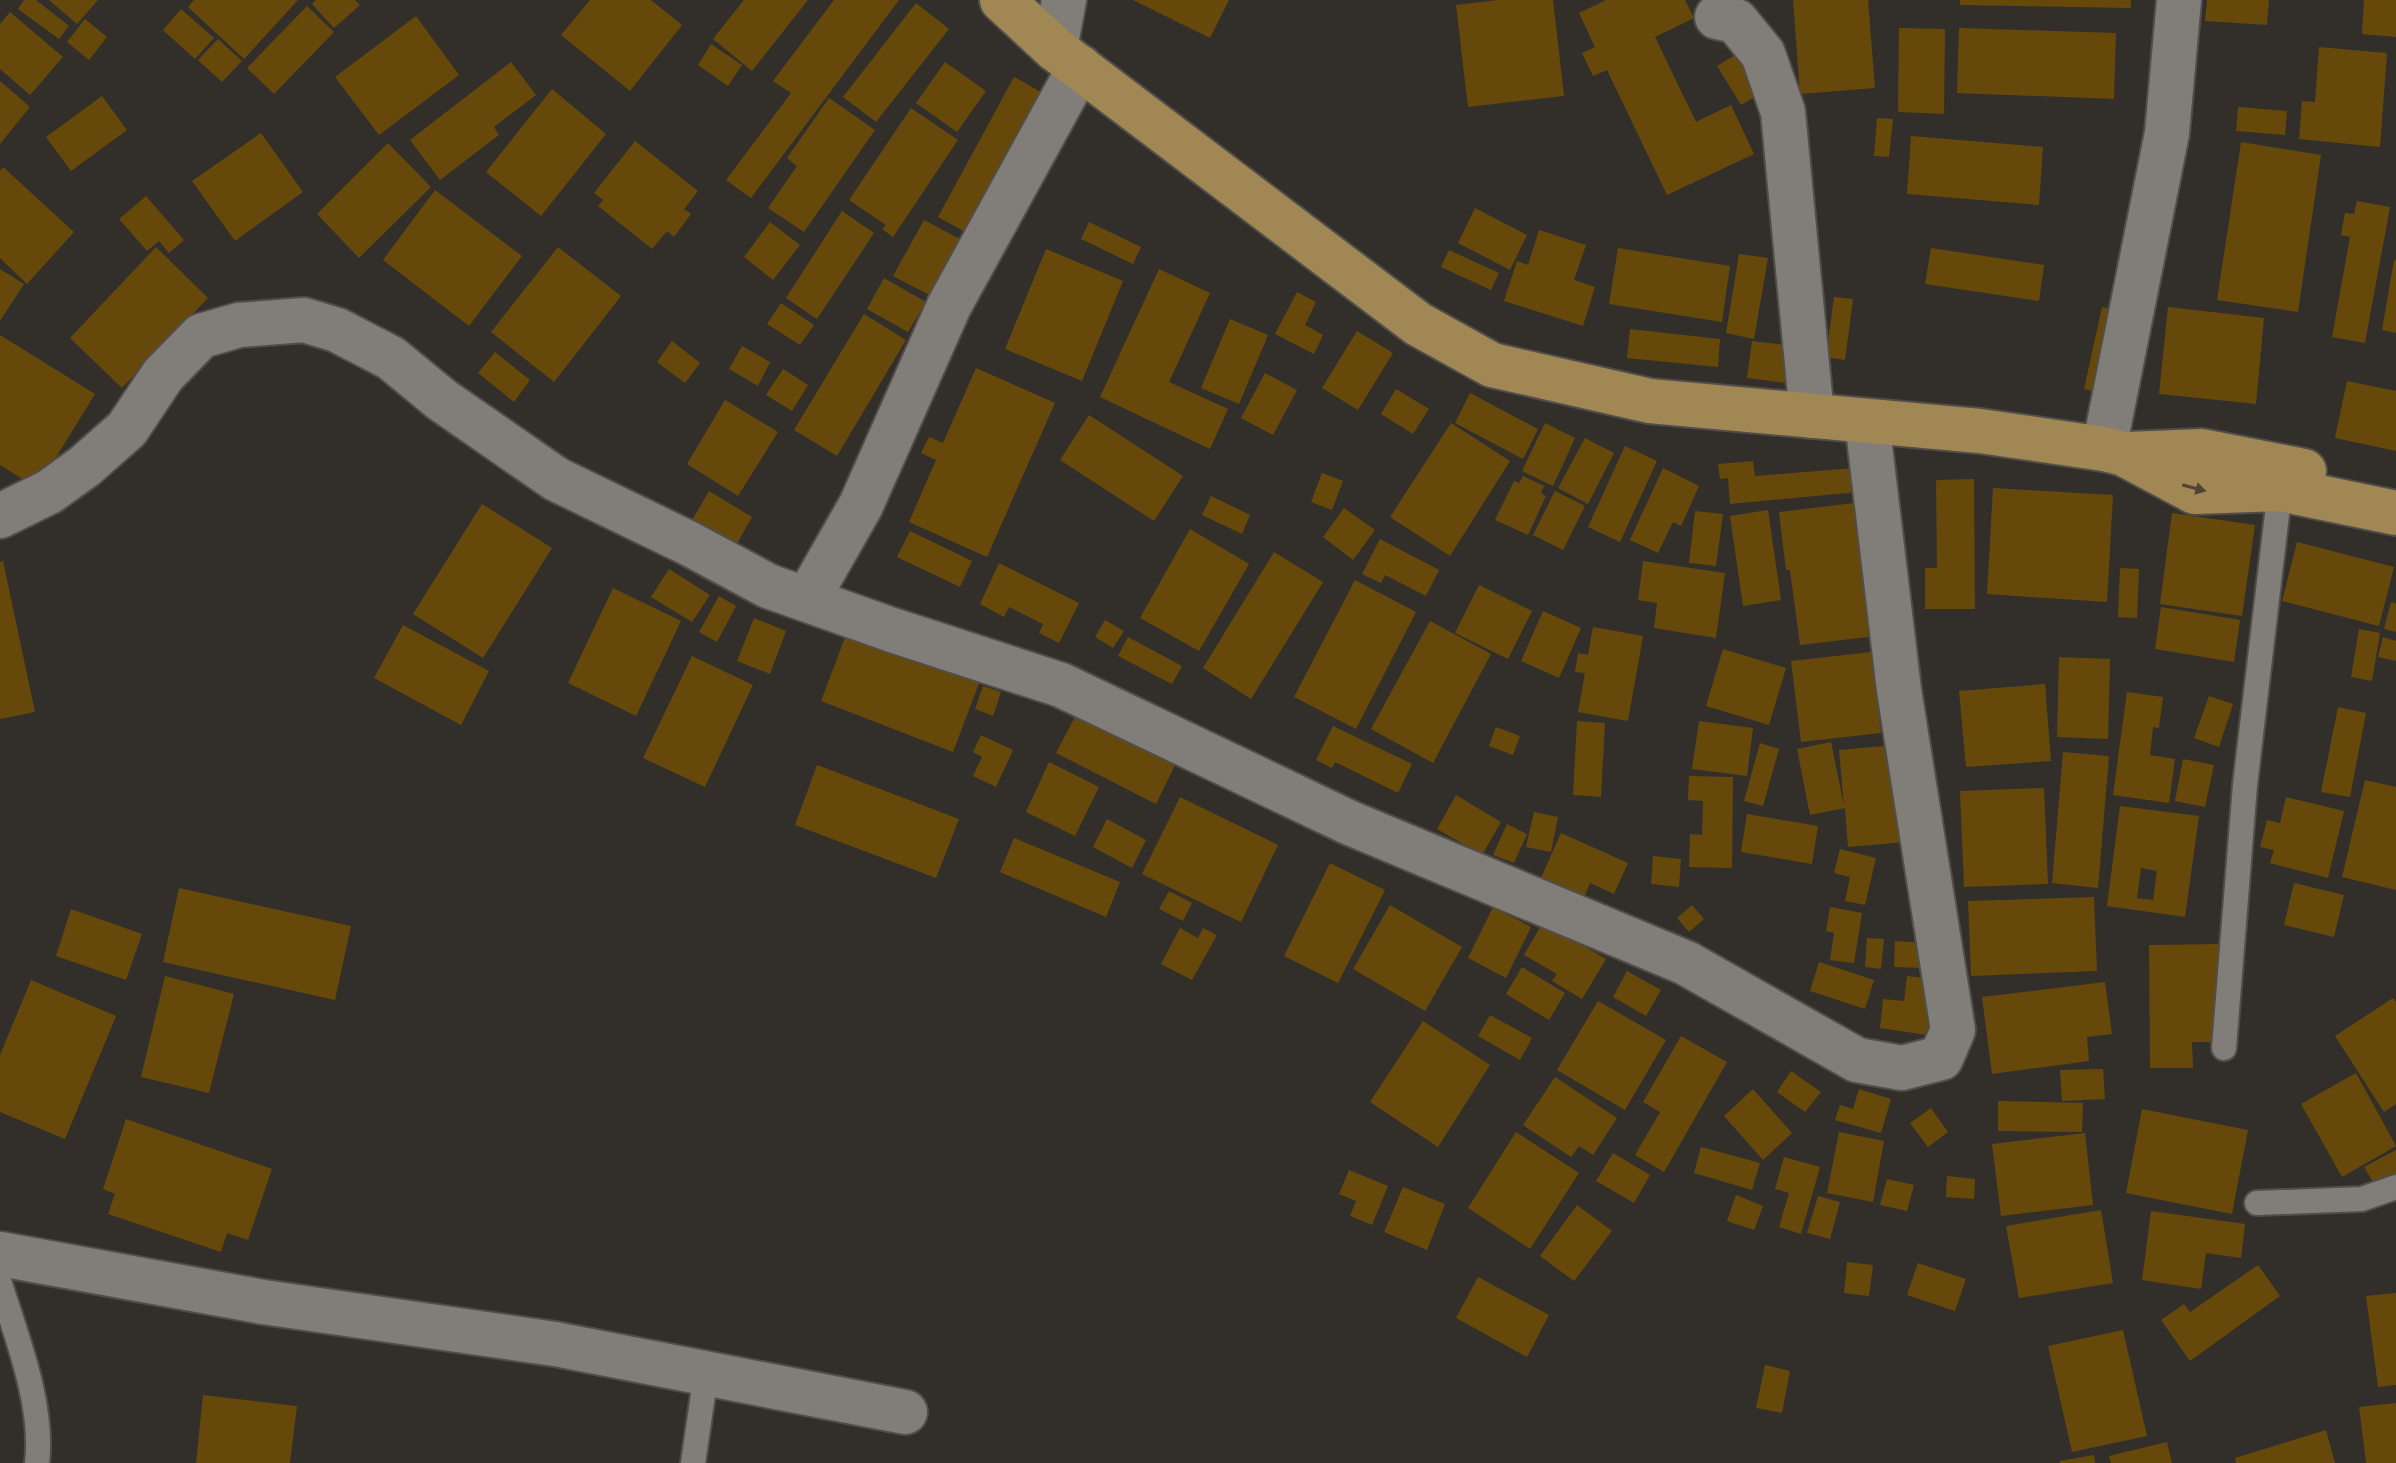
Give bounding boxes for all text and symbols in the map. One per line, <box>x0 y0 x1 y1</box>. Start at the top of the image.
one-way arrow <box>2182 482 2206 495</box>

